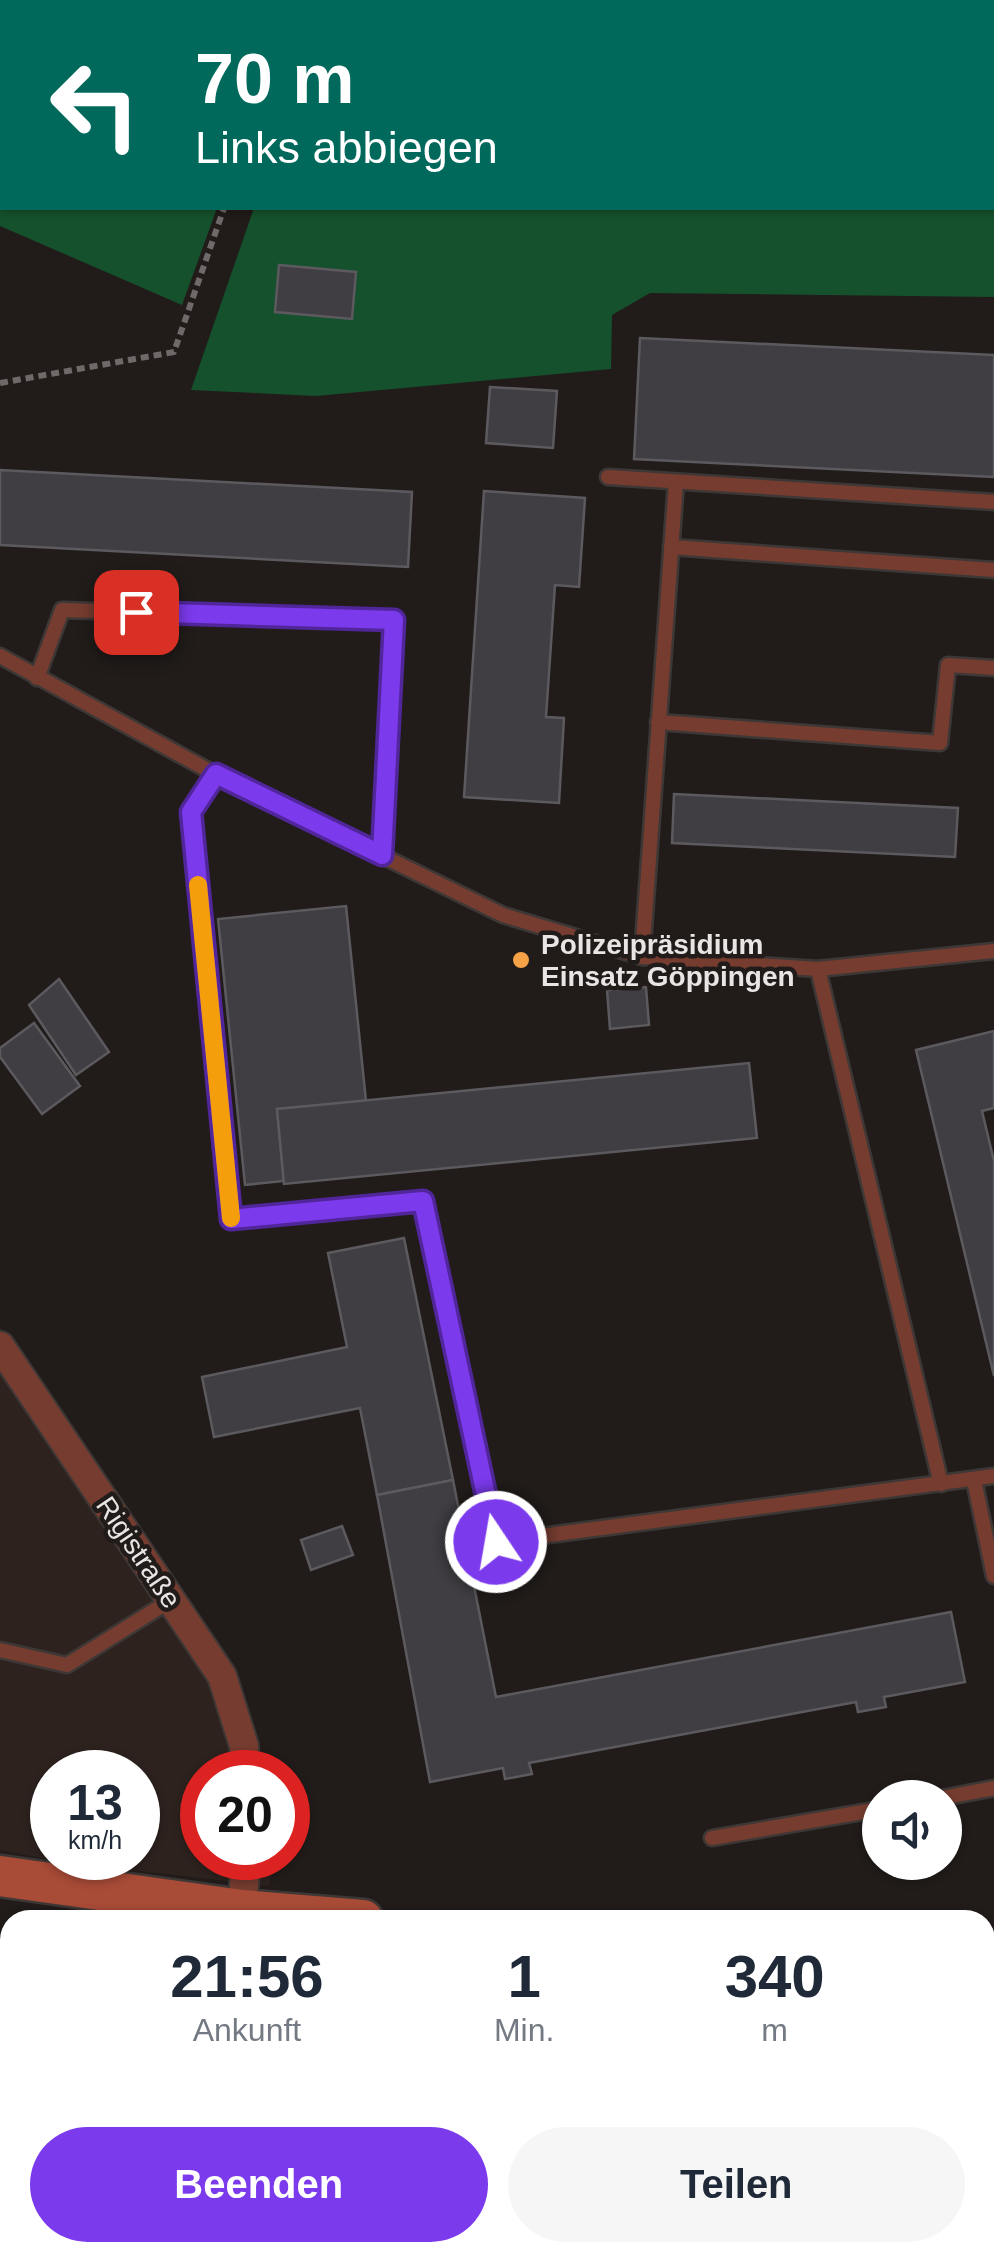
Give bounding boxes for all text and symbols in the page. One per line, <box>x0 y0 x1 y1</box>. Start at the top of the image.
icon: left <box>30 40 160 170</box>
text: 70 m <box>195 40 355 118</box>
text: Links abbiegen <box>195 122 498 173</box>
pin <box>94 570 179 655</box>
icon: arrive <box>109 585 164 640</box>
place label: Polizeipräsidium Einsatz Göppingen <box>541 929 795 992</box>
marker: Polizeipräsidium Einsatz Göppingen <box>510 949 532 971</box>
position arrow <box>444 1490 548 1594</box>
street label: Rigistraße <box>90 1491 187 1614</box>
speed limit sign: 20 <box>180 1750 310 1880</box>
text: 13 <box>67 1775 123 1831</box>
map controls <box>862 1780 962 1880</box>
button: sound <box>862 1780 962 1880</box>
text: km/h <box>68 1826 122 1854</box>
text: 21:56 <box>170 1943 324 2010</box>
text: 1 <box>507 1943 541 2010</box>
text: 340 <box>725 1943 825 2010</box>
text: Ankunft <box>193 2012 301 2048</box>
text: Min. <box>494 2012 554 2048</box>
text: m <box>761 2012 788 2048</box>
button: Beenden <box>30 2127 488 2242</box>
button: Teilen <box>508 2127 965 2242</box>

